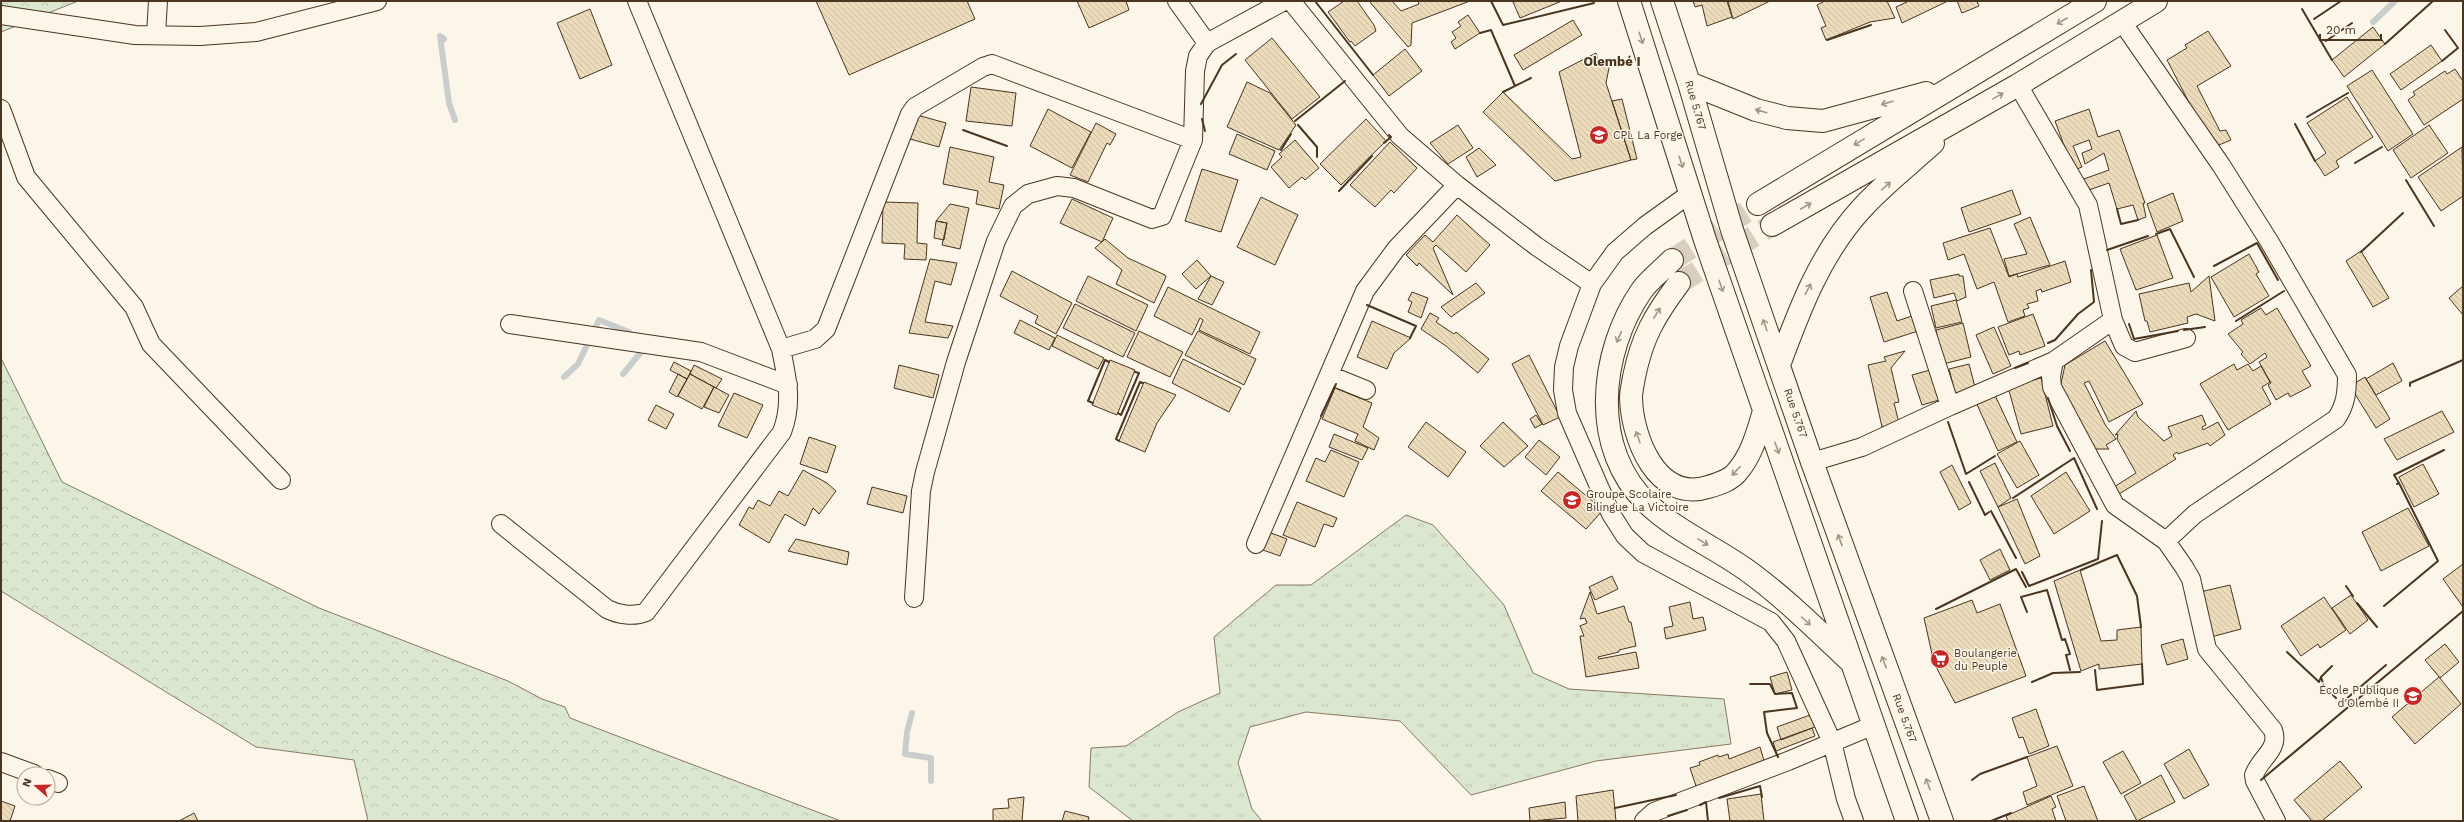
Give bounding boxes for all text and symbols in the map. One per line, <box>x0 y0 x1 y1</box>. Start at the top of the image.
scale bar <box>2320 16 2381 42</box>
one-way arrow <box>2056 17 2068 25</box>
text: 20 m <box>2326 23 2356 37</box>
one-way arrow <box>1638 32 1646 44</box>
district label: Olembé I <box>1583 54 1641 69</box>
street label: Rue 5.767 <box>1682 79 1709 132</box>
one-way arrow <box>1992 92 2004 99</box>
one-way arrow <box>1881 100 1894 107</box>
one-way arrow <box>1755 107 1768 114</box>
school or university icon: CPL La Forge <box>1588 124 1610 146</box>
place label: CPL La Forge <box>1613 129 1683 142</box>
one-way arrow <box>1854 138 1865 146</box>
one-way arrow <box>1678 155 1686 167</box>
one-way arrow <box>1880 182 1890 191</box>
one-way arrow <box>1800 201 1812 209</box>
one-way arrow <box>1718 279 1725 292</box>
one-way arrow <box>1805 283 1813 295</box>
one-way arrow <box>1654 307 1662 319</box>
one-way arrow <box>1761 318 1768 331</box>
one-way arrow <box>1614 331 1622 343</box>
street label: Rue 5.767 <box>1781 387 1810 439</box>
one-way arrow <box>1633 431 1641 443</box>
one-way arrow <box>1774 442 1782 454</box>
one-way arrow <box>1732 466 1741 476</box>
place label: Groupe Scolaire Bilingue La Victoire <box>1586 488 1689 514</box>
school or university icon: Groupe Scolaire Bilingue La Victoire <box>1561 489 1583 511</box>
one-way arrow <box>1836 534 1844 546</box>
one-way arrow <box>1697 538 1708 546</box>
one-way arrow <box>1801 616 1811 625</box>
place label: Boulangerie du Peuple <box>1954 647 2017 673</box>
supermarket icon: Boulangerie du Peuple <box>1929 648 1951 670</box>
one-way arrow <box>1880 656 1888 668</box>
place label: École Publique d'Olembé II <box>2319 683 2399 710</box>
school or university icon: École Publique d'Olembé II <box>2402 685 2424 707</box>
street label: Rue 5.767 <box>1890 692 1919 744</box>
north arrow <box>16 766 56 806</box>
text: N <box>20 777 35 789</box>
one-way arrow <box>1924 779 1932 791</box>

